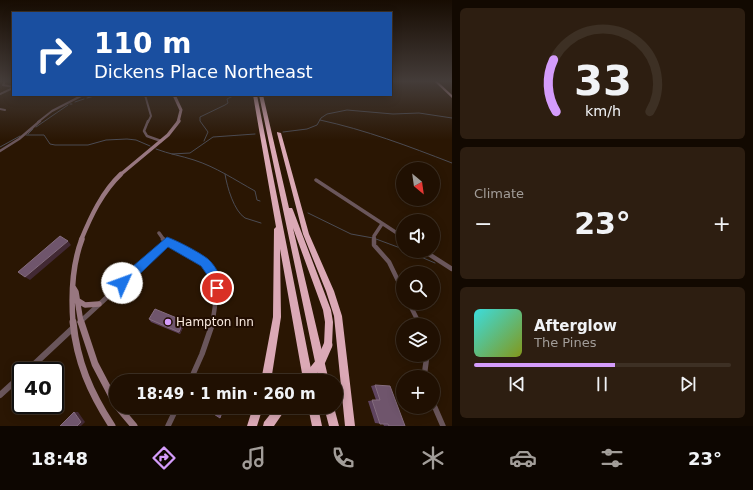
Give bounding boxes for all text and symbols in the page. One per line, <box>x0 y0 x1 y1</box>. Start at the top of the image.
text: 110 m <box>94 27 191 60</box>
icon: right <box>28 28 80 80</box>
text: 33 <box>574 55 631 104</box>
text: Dickens Place Northeast <box>94 61 313 82</box>
text: km/h <box>584 102 621 118</box>
north arrow <box>396 162 440 206</box>
map controls <box>396 162 440 414</box>
text: Climate <box>474 186 524 201</box>
text: 23° <box>574 206 631 241</box>
text: − <box>474 211 492 236</box>
text: + <box>713 211 731 236</box>
button: sound <box>396 214 440 258</box>
position arrow <box>101 262 143 304</box>
button: search <box>396 266 440 310</box>
pin <box>200 271 234 305</box>
icon: arrive <box>206 277 228 299</box>
place label: Hampton Inn <box>176 315 254 329</box>
marker: Hampton Inn <box>163 317 173 327</box>
text: Afterglow <box>534 317 617 335</box>
button: layers <box>396 318 440 362</box>
text: The Pines <box>534 335 597 350</box>
speed limit sign: 40 <box>12 362 64 414</box>
button: + <box>396 370 440 414</box>
icon: previous <box>506 373 528 395</box>
icon: pause <box>591 373 613 395</box>
icon: next <box>677 373 699 395</box>
text: 18:49 · 1 min · 260 m <box>136 385 316 403</box>
icon: directions <box>150 444 178 472</box>
icon: music <box>240 444 268 472</box>
icon: phone <box>329 444 357 472</box>
icon: climate <box>419 444 447 472</box>
icon: car <box>509 444 537 472</box>
icon: filters <box>598 444 626 472</box>
text: 18:48 <box>31 448 88 469</box>
text: 23° <box>688 448 722 469</box>

